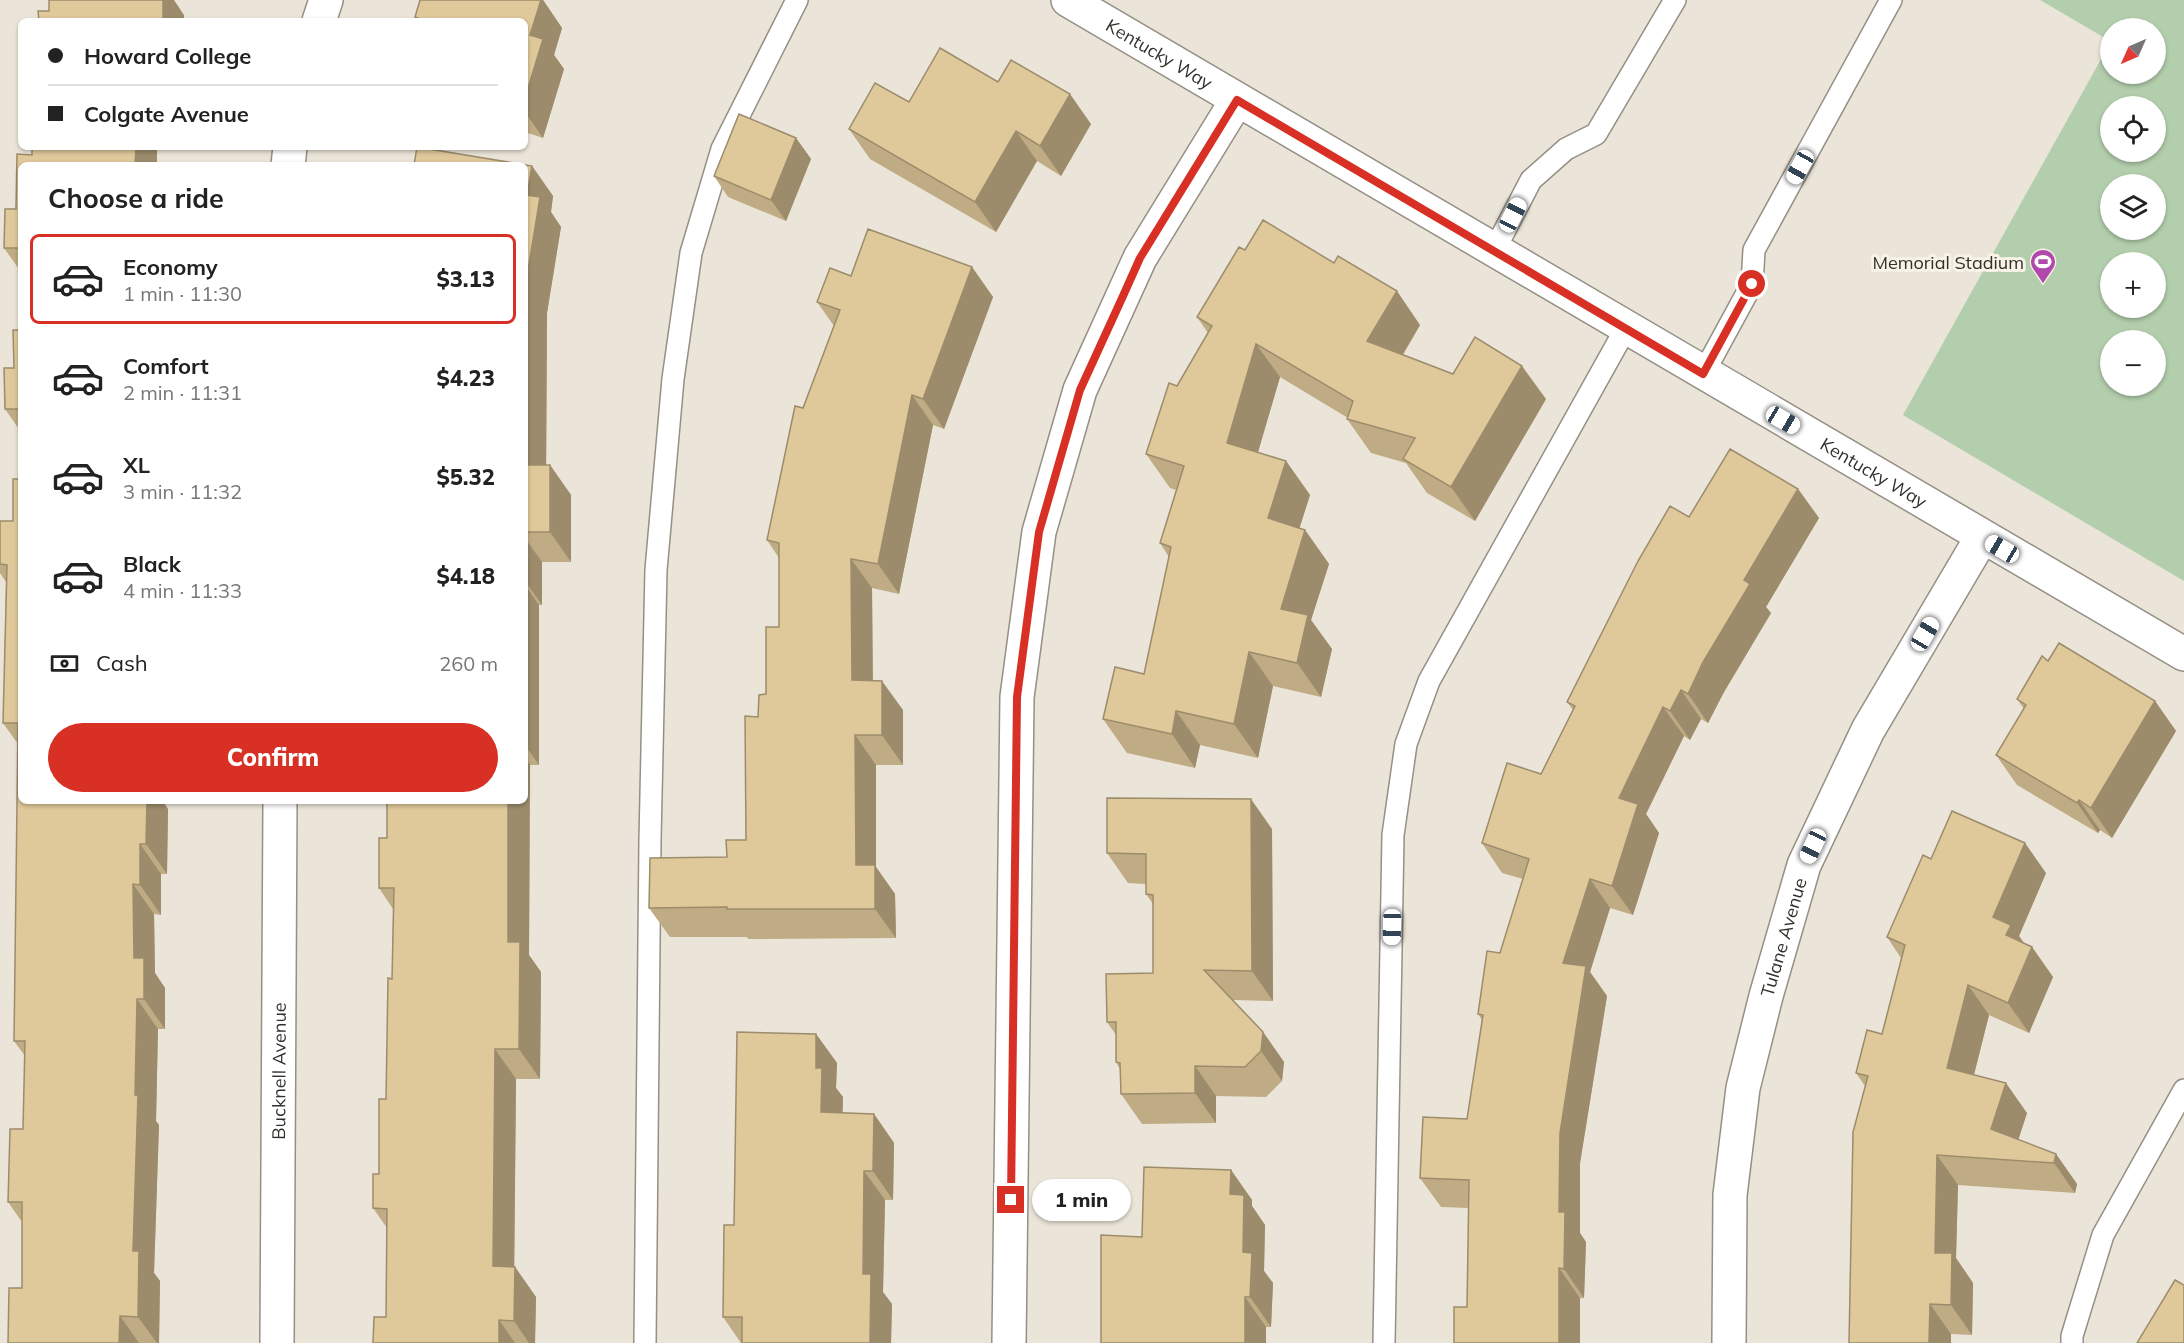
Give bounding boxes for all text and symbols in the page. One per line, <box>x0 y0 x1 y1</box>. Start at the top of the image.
street label: Kentucky Way <box>1102 13 1217 94</box>
north arrow <box>2100 18 2166 84</box>
map controls <box>2100 18 2166 396</box>
text: Howard College <box>84 42 251 70</box>
button: locate <box>2100 96 2166 162</box>
text: Colgate Avenue <box>84 100 249 128</box>
car <box>1783 147 1817 187</box>
button: layers <box>2100 174 2166 240</box>
text: Choose a ride <box>48 181 224 215</box>
car <box>1497 195 1529 235</box>
sports icon: Memorial Stadium <box>2028 247 2058 285</box>
place label: Memorial Stadium <box>1873 251 2024 274</box>
icon: car <box>51 252 105 306</box>
button: + <box>2100 252 2166 318</box>
text: Economy <box>123 253 218 281</box>
text: $3.13 <box>436 265 495 293</box>
route start <box>1738 270 1765 297</box>
text: 1 min · 11:30 <box>123 281 242 306</box>
button: − <box>2100 330 2166 396</box>
icon: car <box>51 351 105 405</box>
text: Comfort <box>123 352 209 380</box>
text: $4.23 <box>436 364 495 392</box>
text: 2 min · 11:31 <box>123 380 242 405</box>
car <box>1763 403 1803 437</box>
street label: Kentucky Way <box>1816 432 1932 513</box>
icon: car <box>51 450 105 504</box>
text: XL <box>123 451 150 479</box>
text: $5.32 <box>436 463 495 491</box>
text: 3 min · 11:32 <box>123 479 242 504</box>
car <box>1982 532 2022 566</box>
icon: car <box>51 549 105 603</box>
text: Black <box>123 550 181 578</box>
text: $4.18 <box>436 562 495 590</box>
text: 4 min · 11:33 <box>123 578 242 603</box>
car <box>1908 614 1942 654</box>
icon: cash <box>48 647 81 680</box>
text: Cash <box>96 649 148 677</box>
text: 260 m <box>439 651 498 676</box>
button: Confirm <box>48 723 498 792</box>
car <box>1797 826 1829 866</box>
street label: Tulane Avenue <box>1755 875 1811 999</box>
car <box>1383 909 1401 945</box>
street label: Bucknell Avenue <box>267 1002 290 1140</box>
callout: 1 min <box>1032 1179 1131 1221</box>
route end <box>997 1186 1024 1213</box>
text: 1 min <box>1055 1187 1108 1212</box>

